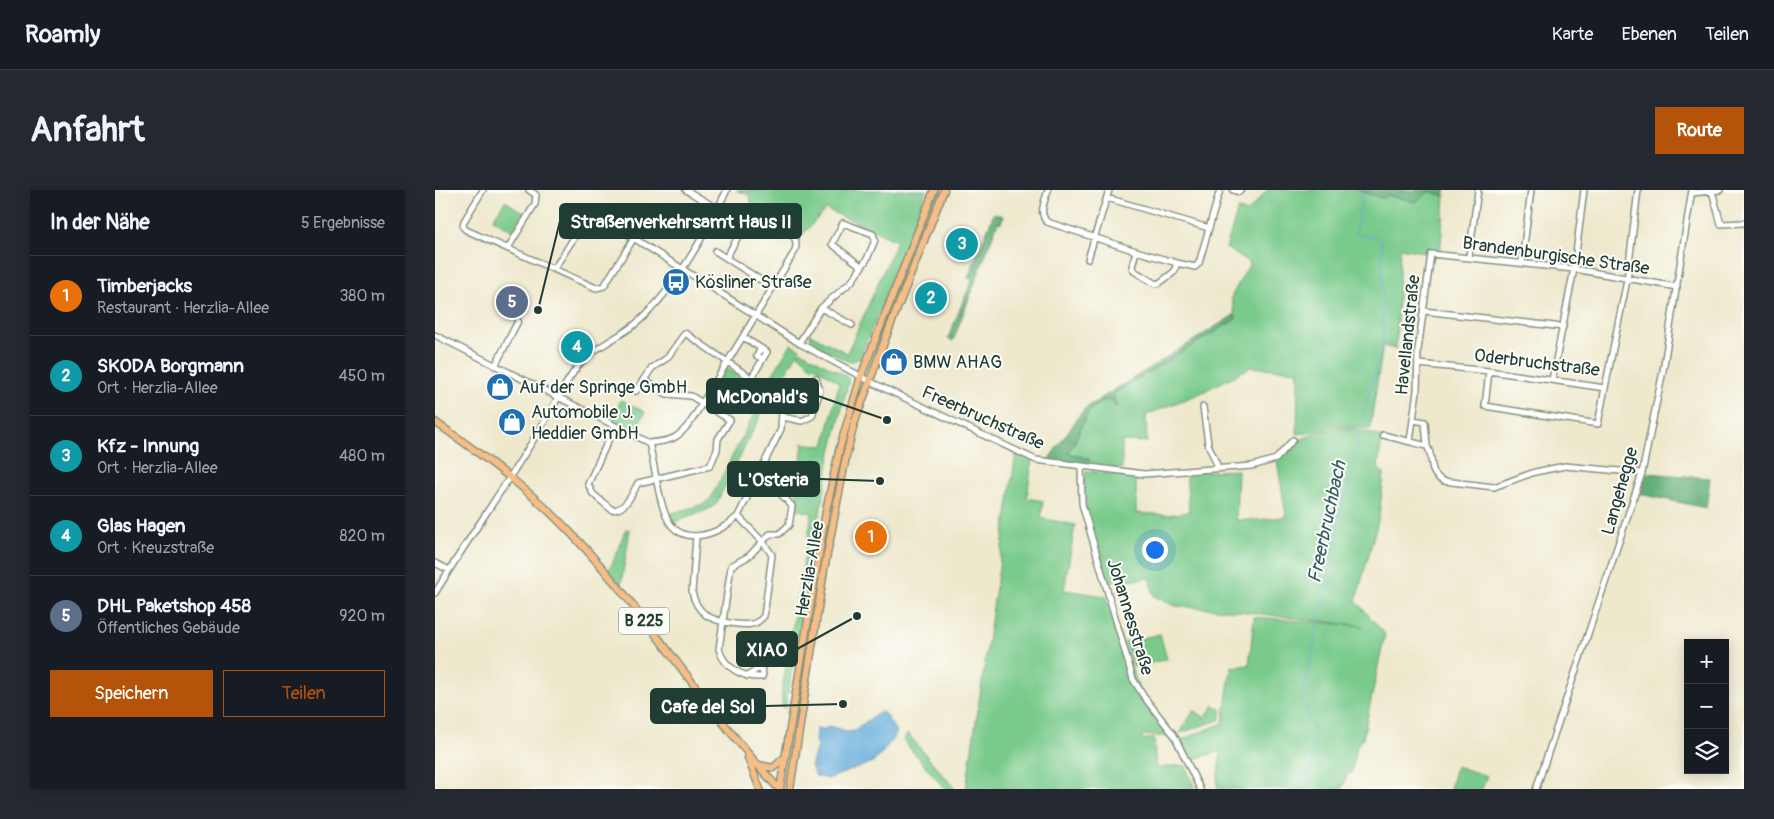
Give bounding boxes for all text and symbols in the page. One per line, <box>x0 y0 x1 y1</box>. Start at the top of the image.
text: Roamly <box>25 20 100 49</box>
text: Karte <box>1552 23 1593 46</box>
text: Ebenen <box>1621 23 1677 46</box>
text: Teilen <box>1705 23 1749 46</box>
button: Route <box>1655 107 1744 154</box>
text: Anfahrt <box>30 108 145 152</box>
callout: Straßenverkehrsamt Haus II <box>560 204 801 238</box>
text: In der Nähe <box>50 209 150 236</box>
text: Straßenverkehrsamt Haus II <box>570 210 792 234</box>
text: 5 Ergebnisse <box>301 213 385 233</box>
pin: 3 <box>946 225 978 263</box>
street label: Brandenburgische Straße <box>1461 231 1651 281</box>
bus stop icon: Kösliner Straße <box>661 267 691 297</box>
place label: Kösliner Straße <box>695 271 812 294</box>
text: Timberjacks <box>97 274 192 298</box>
street label: Havellandstraße <box>1390 274 1426 396</box>
pin: 2 <box>915 279 947 317</box>
pin: 5 <box>496 283 528 321</box>
text: 1 <box>63 286 69 306</box>
text: 380 m <box>339 286 385 306</box>
text: Restaurant · Herzlia-Allee <box>97 298 269 318</box>
pin: 4 <box>561 328 593 366</box>
street label: Oderbruchstraße <box>1473 344 1601 382</box>
shop icon: BMW AHAG <box>879 347 909 377</box>
place label: BMW AHAG <box>913 351 1002 374</box>
text: SKODA Borgmann <box>97 354 244 378</box>
text: 2 <box>62 366 70 386</box>
text: 450 m <box>338 366 385 386</box>
shop icon: Auf der Springe GmbH <box>485 372 515 402</box>
place label: Auf der Springe GmbH <box>519 376 687 399</box>
text: Ort · Herzlia-Allee <box>97 378 218 398</box>
callout: McDonald's <box>707 379 818 413</box>
street label: Freerbruchstraße <box>918 381 1048 455</box>
text: McDonald's <box>717 385 808 409</box>
place label: Automobile J. Heddier GmbH <box>531 401 639 445</box>
shop icon: Automobile J. Heddier GmbH <box>497 407 527 437</box>
text: Kfz - Innung <box>97 434 199 458</box>
street label: Langehegge <box>1596 444 1644 538</box>
text: 3 <box>62 446 70 466</box>
text: 480 m <box>339 446 385 466</box>
text: Ort · Herzlia-Allee <box>97 458 218 478</box>
water label: Freerbruchbach <box>1302 458 1352 585</box>
callout: L'Osteria <box>728 462 819 496</box>
text: L'Osteria <box>737 468 809 492</box>
text: Glas Hagen <box>97 514 186 538</box>
pin: 1 <box>855 518 887 556</box>
street label: Herzlia-Allee <box>790 519 830 619</box>
text: 4 <box>61 526 71 546</box>
text: 820 m <box>339 526 385 546</box>
your location <box>1142 537 1168 563</box>
text: Ort · Kreuzstraße <box>97 538 214 558</box>
street label: Johannesstraße <box>1101 556 1159 678</box>
text: DHL Paketshop 458 <box>97 594 251 618</box>
text: 5 <box>62 606 70 626</box>
text: 920 m <box>339 606 385 626</box>
road number: B 225 <box>619 608 669 634</box>
text: Öffentliches Gebäude <box>97 618 240 638</box>
callout: XIAO <box>737 632 797 666</box>
text: XIAO <box>747 638 787 662</box>
map controls <box>1684 639 1729 774</box>
button: + <box>1684 639 1729 684</box>
button: Speichern <box>50 670 213 717</box>
button: Teilen <box>223 670 385 717</box>
button: − <box>1684 684 1729 729</box>
callout: Cafe del Sol <box>651 689 765 723</box>
text: Cafe del Sol <box>661 695 755 719</box>
button: layers <box>1684 729 1729 774</box>

